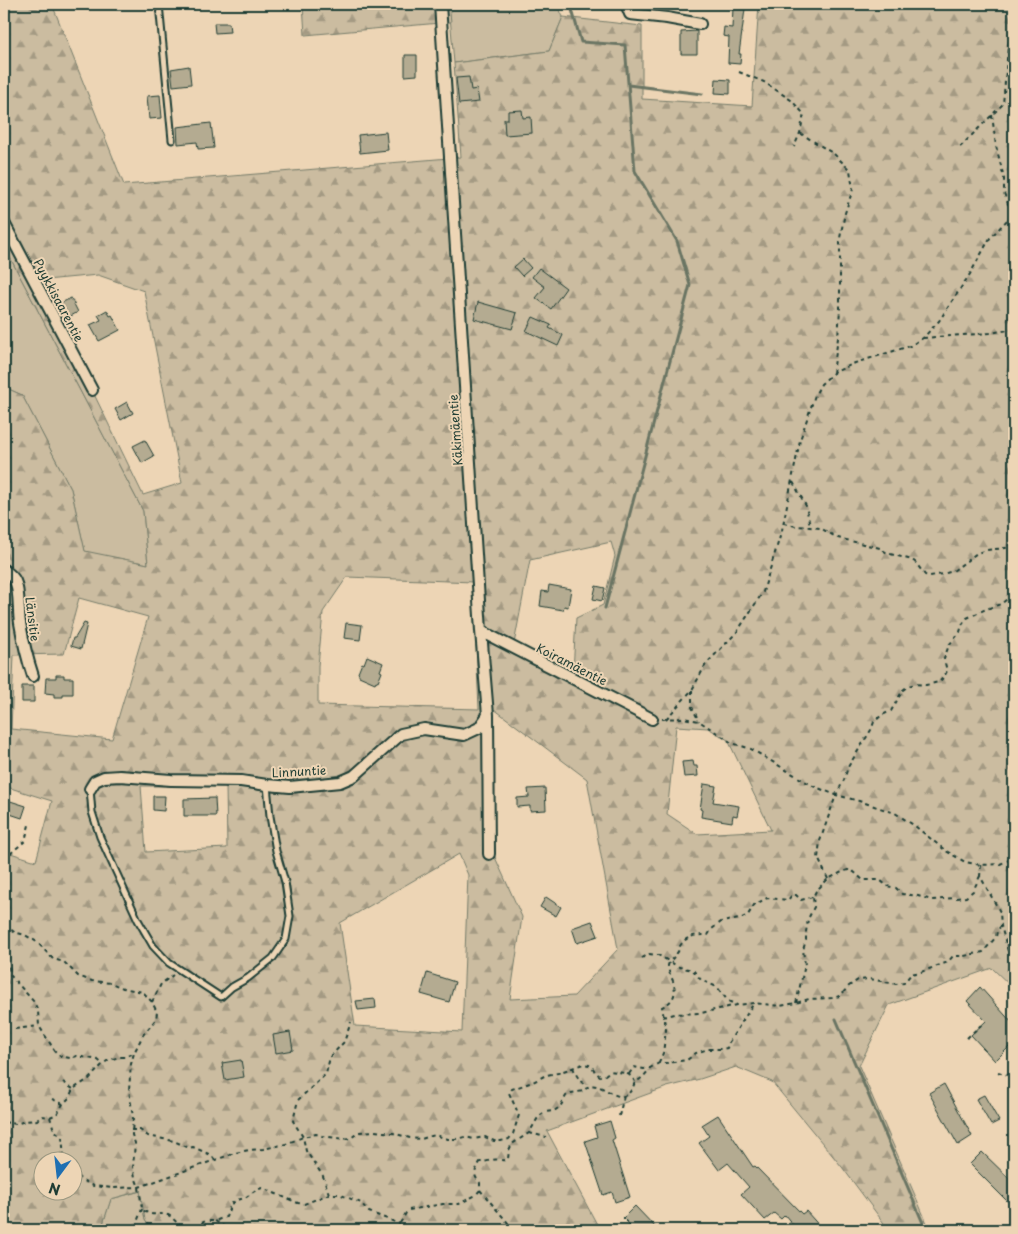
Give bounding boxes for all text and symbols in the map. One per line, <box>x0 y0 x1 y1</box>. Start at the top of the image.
street label: Pyykkisaarentie <box>30 255 88 345</box>
street label: Käkimäentie <box>444 394 466 466</box>
street label: Länsitie <box>21 596 45 642</box>
street label: Koiramäentie <box>534 638 610 690</box>
street label: Linnuntie <box>271 761 327 781</box>
north arrow <box>32 1152 82 1202</box>
text: N <box>46 1177 63 1201</box>

